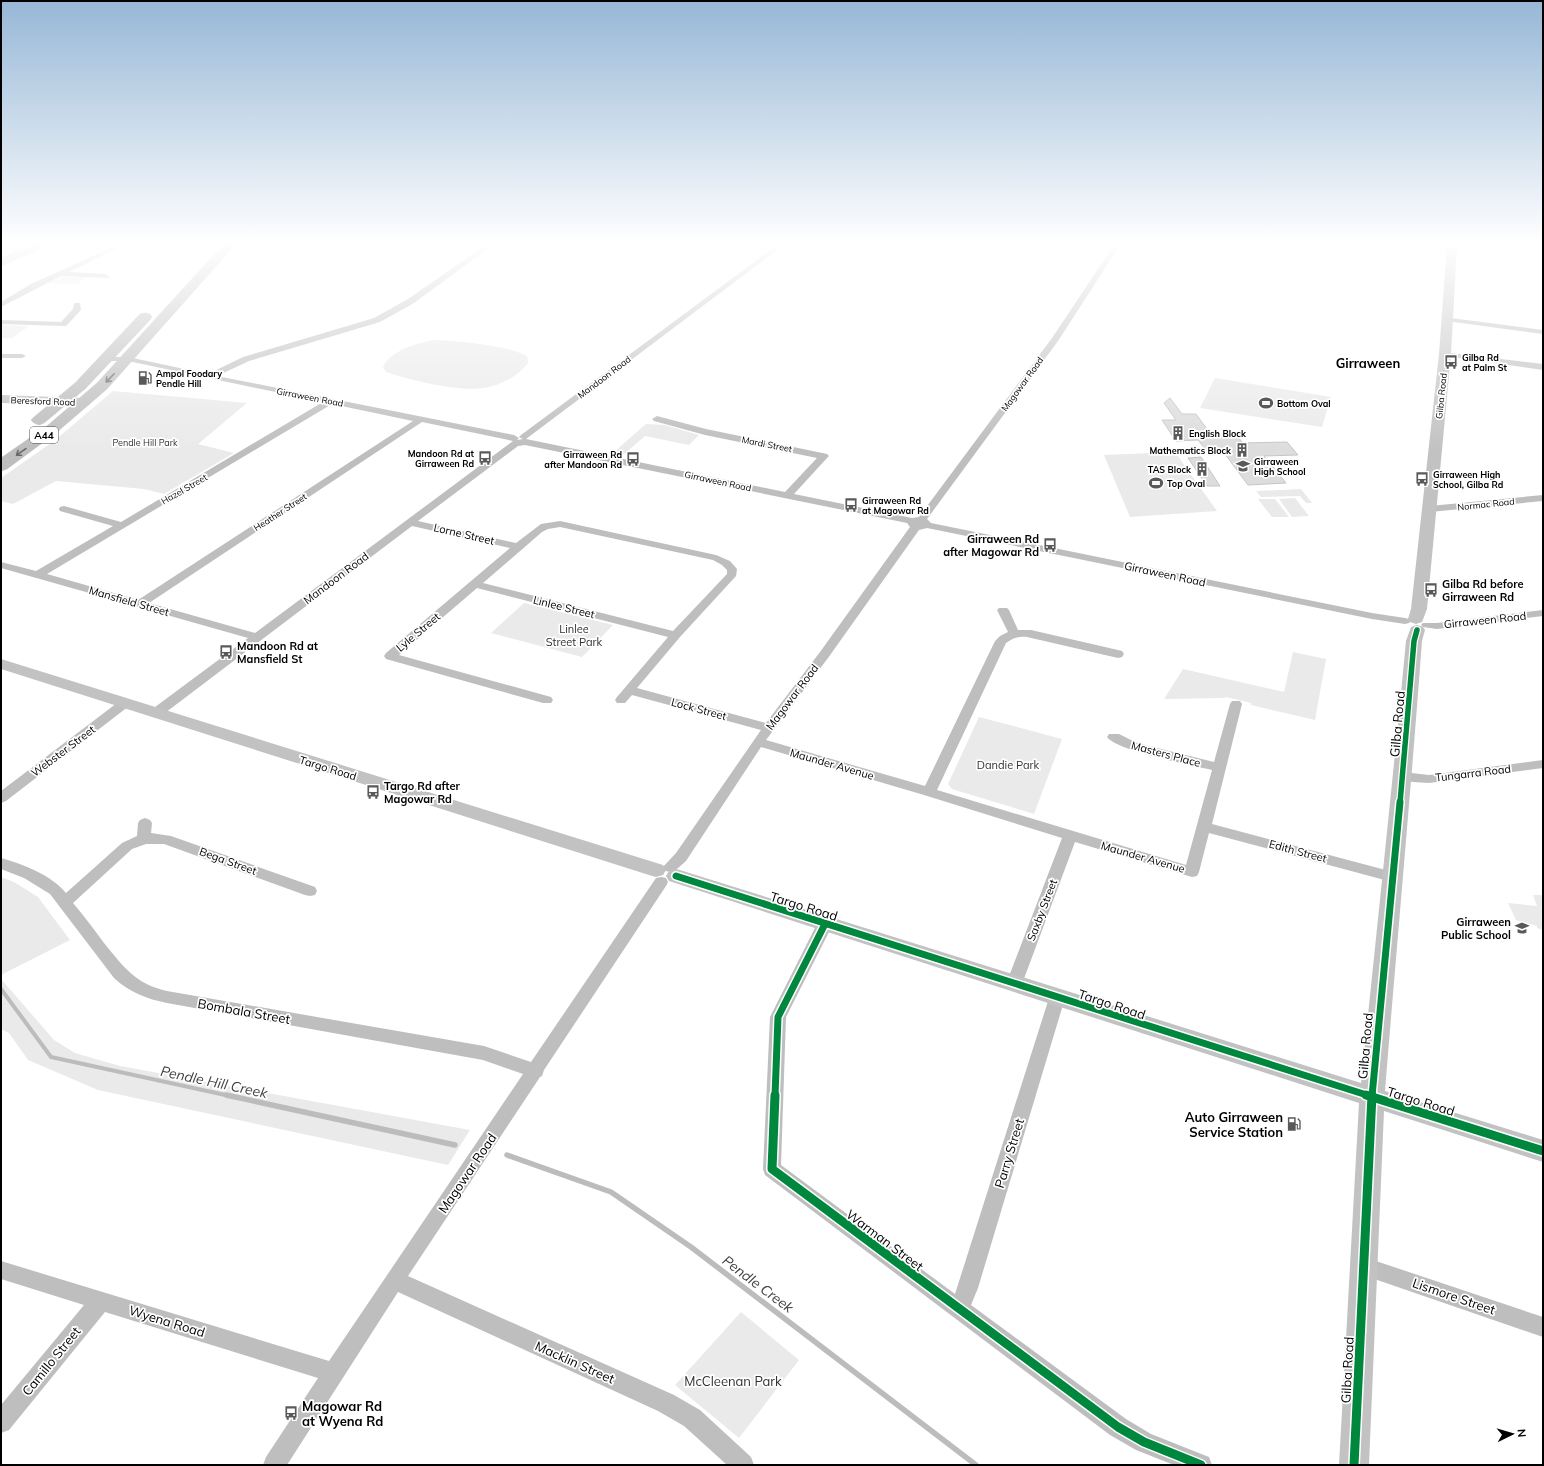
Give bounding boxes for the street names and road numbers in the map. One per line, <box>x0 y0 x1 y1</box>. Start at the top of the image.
street label: Mandoon Road <box>575 353 633 401</box>
street label: Magowar Road <box>999 355 1045 413</box>
street label: Gilba Road <box>1433 373 1449 419</box>
street label: Girraween Road <box>276 385 344 409</box>
street label: Beresford Road <box>10 394 76 408</box>
road number: A44 <box>30 427 58 443</box>
street label: Mardi Street <box>741 434 793 454</box>
street label: Girraween Road <box>684 469 752 493</box>
street label: Hazel Street <box>159 471 209 507</box>
street label: Heather Street <box>251 491 309 533</box>
street label: Normac Road <box>1457 496 1515 512</box>
street label: Lorne Street <box>432 520 496 548</box>
street label: Mandoon Road <box>301 549 371 607</box>
street label: Girraween Road <box>1123 559 1207 589</box>
street label: Mansfield Street <box>87 583 171 619</box>
street label: Linlee Street <box>532 593 596 621</box>
street label: Lyle Street <box>393 609 443 654</box>
street label: Girraween Road <box>1443 609 1527 631</box>
street label: Magowar Road <box>763 661 821 733</box>
street label: Gilba Road <box>1386 690 1408 758</box>
street label: Lock Street <box>670 695 728 723</box>
street label: Webster Street <box>28 722 98 780</box>
street label: Masters Place <box>1130 738 1202 770</box>
street label: Maunder Avenue <box>788 745 876 783</box>
street label: Targo Road <box>298 753 358 783</box>
street label: Tungarra Road <box>1434 761 1512 785</box>
street label: Edith Street <box>1268 837 1329 865</box>
street label: Maunder Avenue <box>1099 838 1187 876</box>
street label: Bega Street <box>197 844 259 878</box>
street label: Saxby Street <box>1024 877 1060 943</box>
street label: Targo Road <box>768 888 840 924</box>
street label: Targo Road <box>1076 986 1148 1022</box>
street label: Bombala Street <box>197 995 292 1027</box>
street label: Gilba Road <box>1354 1012 1376 1080</box>
street label: Targo Road <box>1385 1083 1457 1119</box>
street label: Parry Street <box>991 1116 1027 1190</box>
street label: Magowar Road <box>434 1130 500 1216</box>
street label: Warman Street <box>843 1206 927 1274</box>
street label: Lismore Street <box>1410 1274 1498 1318</box>
street label: Wyena Road <box>127 1302 207 1340</box>
street label: Camillo Street <box>18 1323 84 1399</box>
street label: Gilba Road <box>1337 1336 1357 1404</box>
street label: Macklin Street <box>533 1337 618 1387</box>

